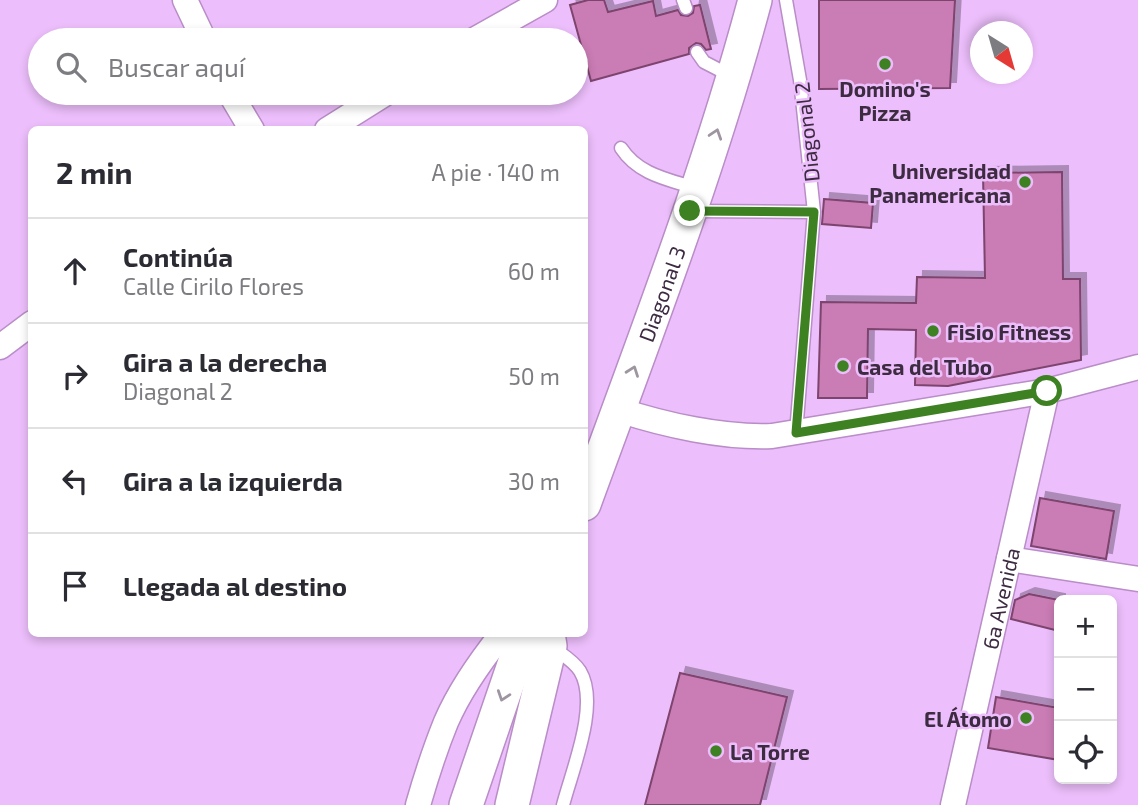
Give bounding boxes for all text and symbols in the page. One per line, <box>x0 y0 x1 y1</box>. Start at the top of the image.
north arrow <box>970 21 1033 84</box>
search box <box>28 28 588 105</box>
icon: search <box>52 48 90 86</box>
text: Buscar aquí <box>108 51 245 82</box>
marker: Domino's Pizza <box>877 56 893 72</box>
place label: Domino's Pizza <box>839 76 931 125</box>
street label: Diagonal 2 <box>788 81 824 183</box>
one-way arrow <box>708 128 723 140</box>
text: 2 min <box>56 154 133 190</box>
text: A pie · 140 m <box>432 158 560 186</box>
place label: Universidad Panamericana <box>869 158 1011 207</box>
marker: Universidad Panamericana <box>1017 174 1033 190</box>
route end <box>674 195 705 226</box>
text: Continúa <box>123 241 233 272</box>
street label: Diagonal 3 <box>632 242 690 345</box>
icon: ahead <box>56 252 94 290</box>
text: 60 m <box>508 257 560 285</box>
text: Calle Cirilo Flores <box>123 272 304 300</box>
place label: Fisio Fitness <box>947 319 1071 344</box>
marker: Fisio Fitness <box>925 323 941 339</box>
text: Gira a la derecha <box>123 346 327 377</box>
place label: Casa del Tubo <box>857 354 992 379</box>
icon: right <box>56 357 94 395</box>
marker: Casa del Tubo <box>835 358 851 374</box>
text: 50 m <box>509 362 560 390</box>
one-way arrow <box>625 366 639 378</box>
route start <box>1031 375 1062 406</box>
text: Diagonal 2 <box>123 377 233 405</box>
icon: left <box>56 462 94 500</box>
text: Gira a la izquierda <box>123 465 343 496</box>
text: 30 m <box>508 467 560 495</box>
street label: 6a Avenida <box>976 545 1024 652</box>
icon: arrive <box>56 567 94 605</box>
text: Llegada al destino <box>123 570 347 601</box>
map controls <box>1054 595 1117 784</box>
button: + <box>1054 595 1117 658</box>
button: − <box>1054 658 1117 721</box>
one-way arrow <box>497 690 511 702</box>
place label: El Átomo <box>924 706 1012 731</box>
marker: El Átomo <box>1018 710 1034 726</box>
button: locate <box>1054 721 1117 784</box>
place label: La Torre <box>730 739 810 764</box>
marker: La Torre <box>708 743 724 759</box>

